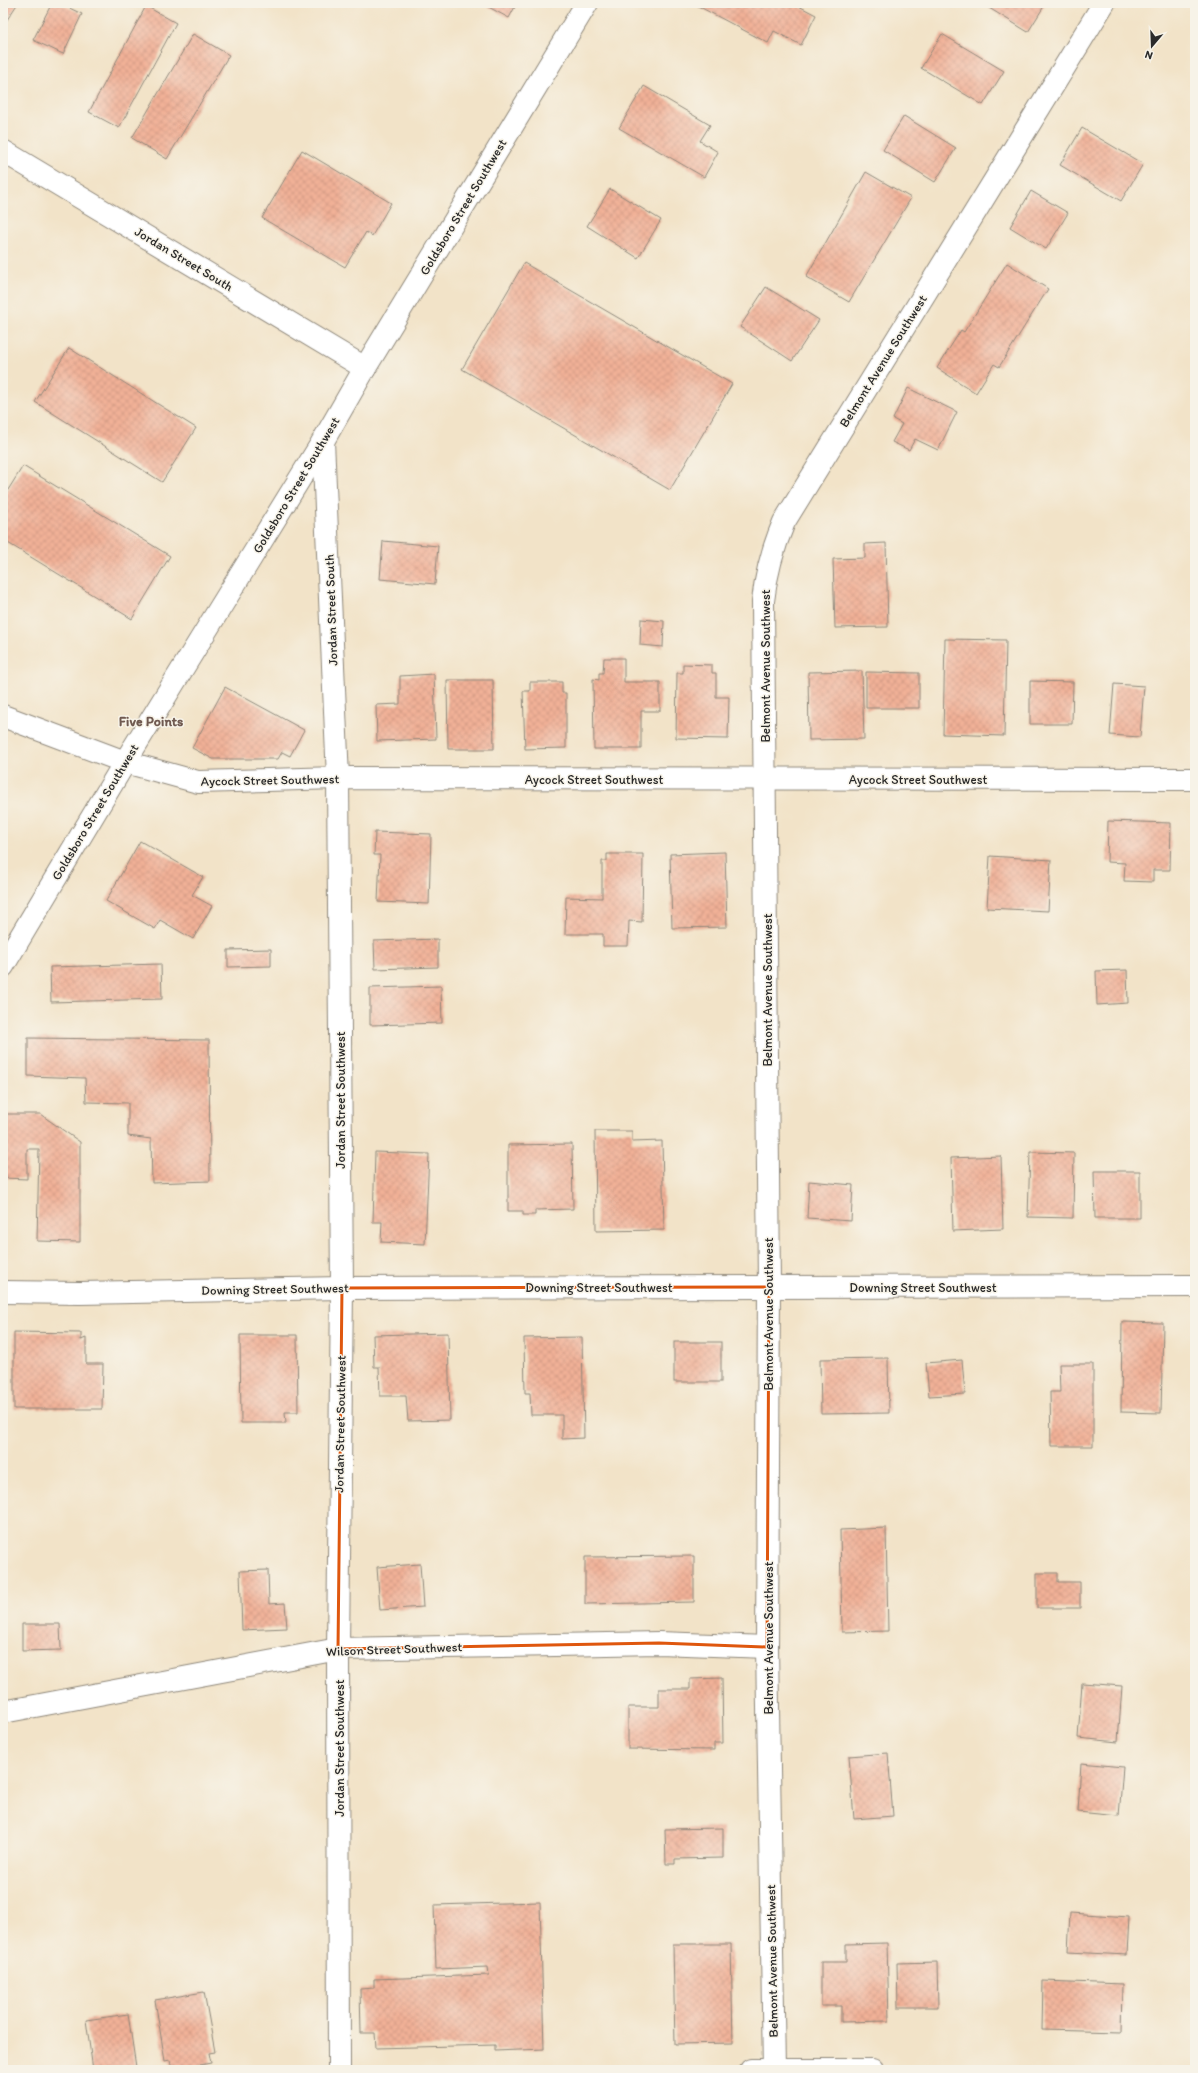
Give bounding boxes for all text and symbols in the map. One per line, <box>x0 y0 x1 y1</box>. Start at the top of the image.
north arrow <box>1132 26 1172 66</box>
text: N <box>1143 48 1155 62</box>
street label: Goldsboro Street Southwest <box>416 136 510 278</box>
street label: Jordan Street South <box>132 224 236 294</box>
street label: Belmont Avenue Southwest <box>836 292 930 430</box>
street label: Goldsboro Street Southwest <box>249 414 343 556</box>
street label: Jordan Street South <box>322 554 340 666</box>
street label: Belmont Avenue Southwest <box>758 589 773 743</box>
district label: Five Points <box>119 713 183 730</box>
street label: Goldsboro Street Southwest <box>48 741 142 883</box>
street label: Aycock Street Southwest <box>201 771 340 789</box>
street label: Aycock Street Southwest <box>525 772 663 787</box>
street label: Aycock Street Southwest <box>849 772 987 787</box>
street label: Belmont Avenue Southwest <box>760 913 775 1067</box>
street label: Jordan Street Southwest <box>333 1031 348 1169</box>
street label: Belmont Avenue Southwest <box>761 1237 776 1391</box>
street label: Downing Street Southwest <box>201 1280 349 1298</box>
street label: Downing Street Southwest <box>525 1280 673 1295</box>
street label: Downing Street Southwest <box>849 1280 997 1295</box>
street label: Jordan Street Southwest <box>331 1355 349 1493</box>
street label: Belmont Avenue Southwest <box>761 1561 776 1715</box>
street label: Wilson Street Southwest <box>325 1639 463 1659</box>
street label: Jordan Street Southwest <box>332 1679 347 1817</box>
street label: Belmont Avenue Southwest <box>763 1884 781 2038</box>

